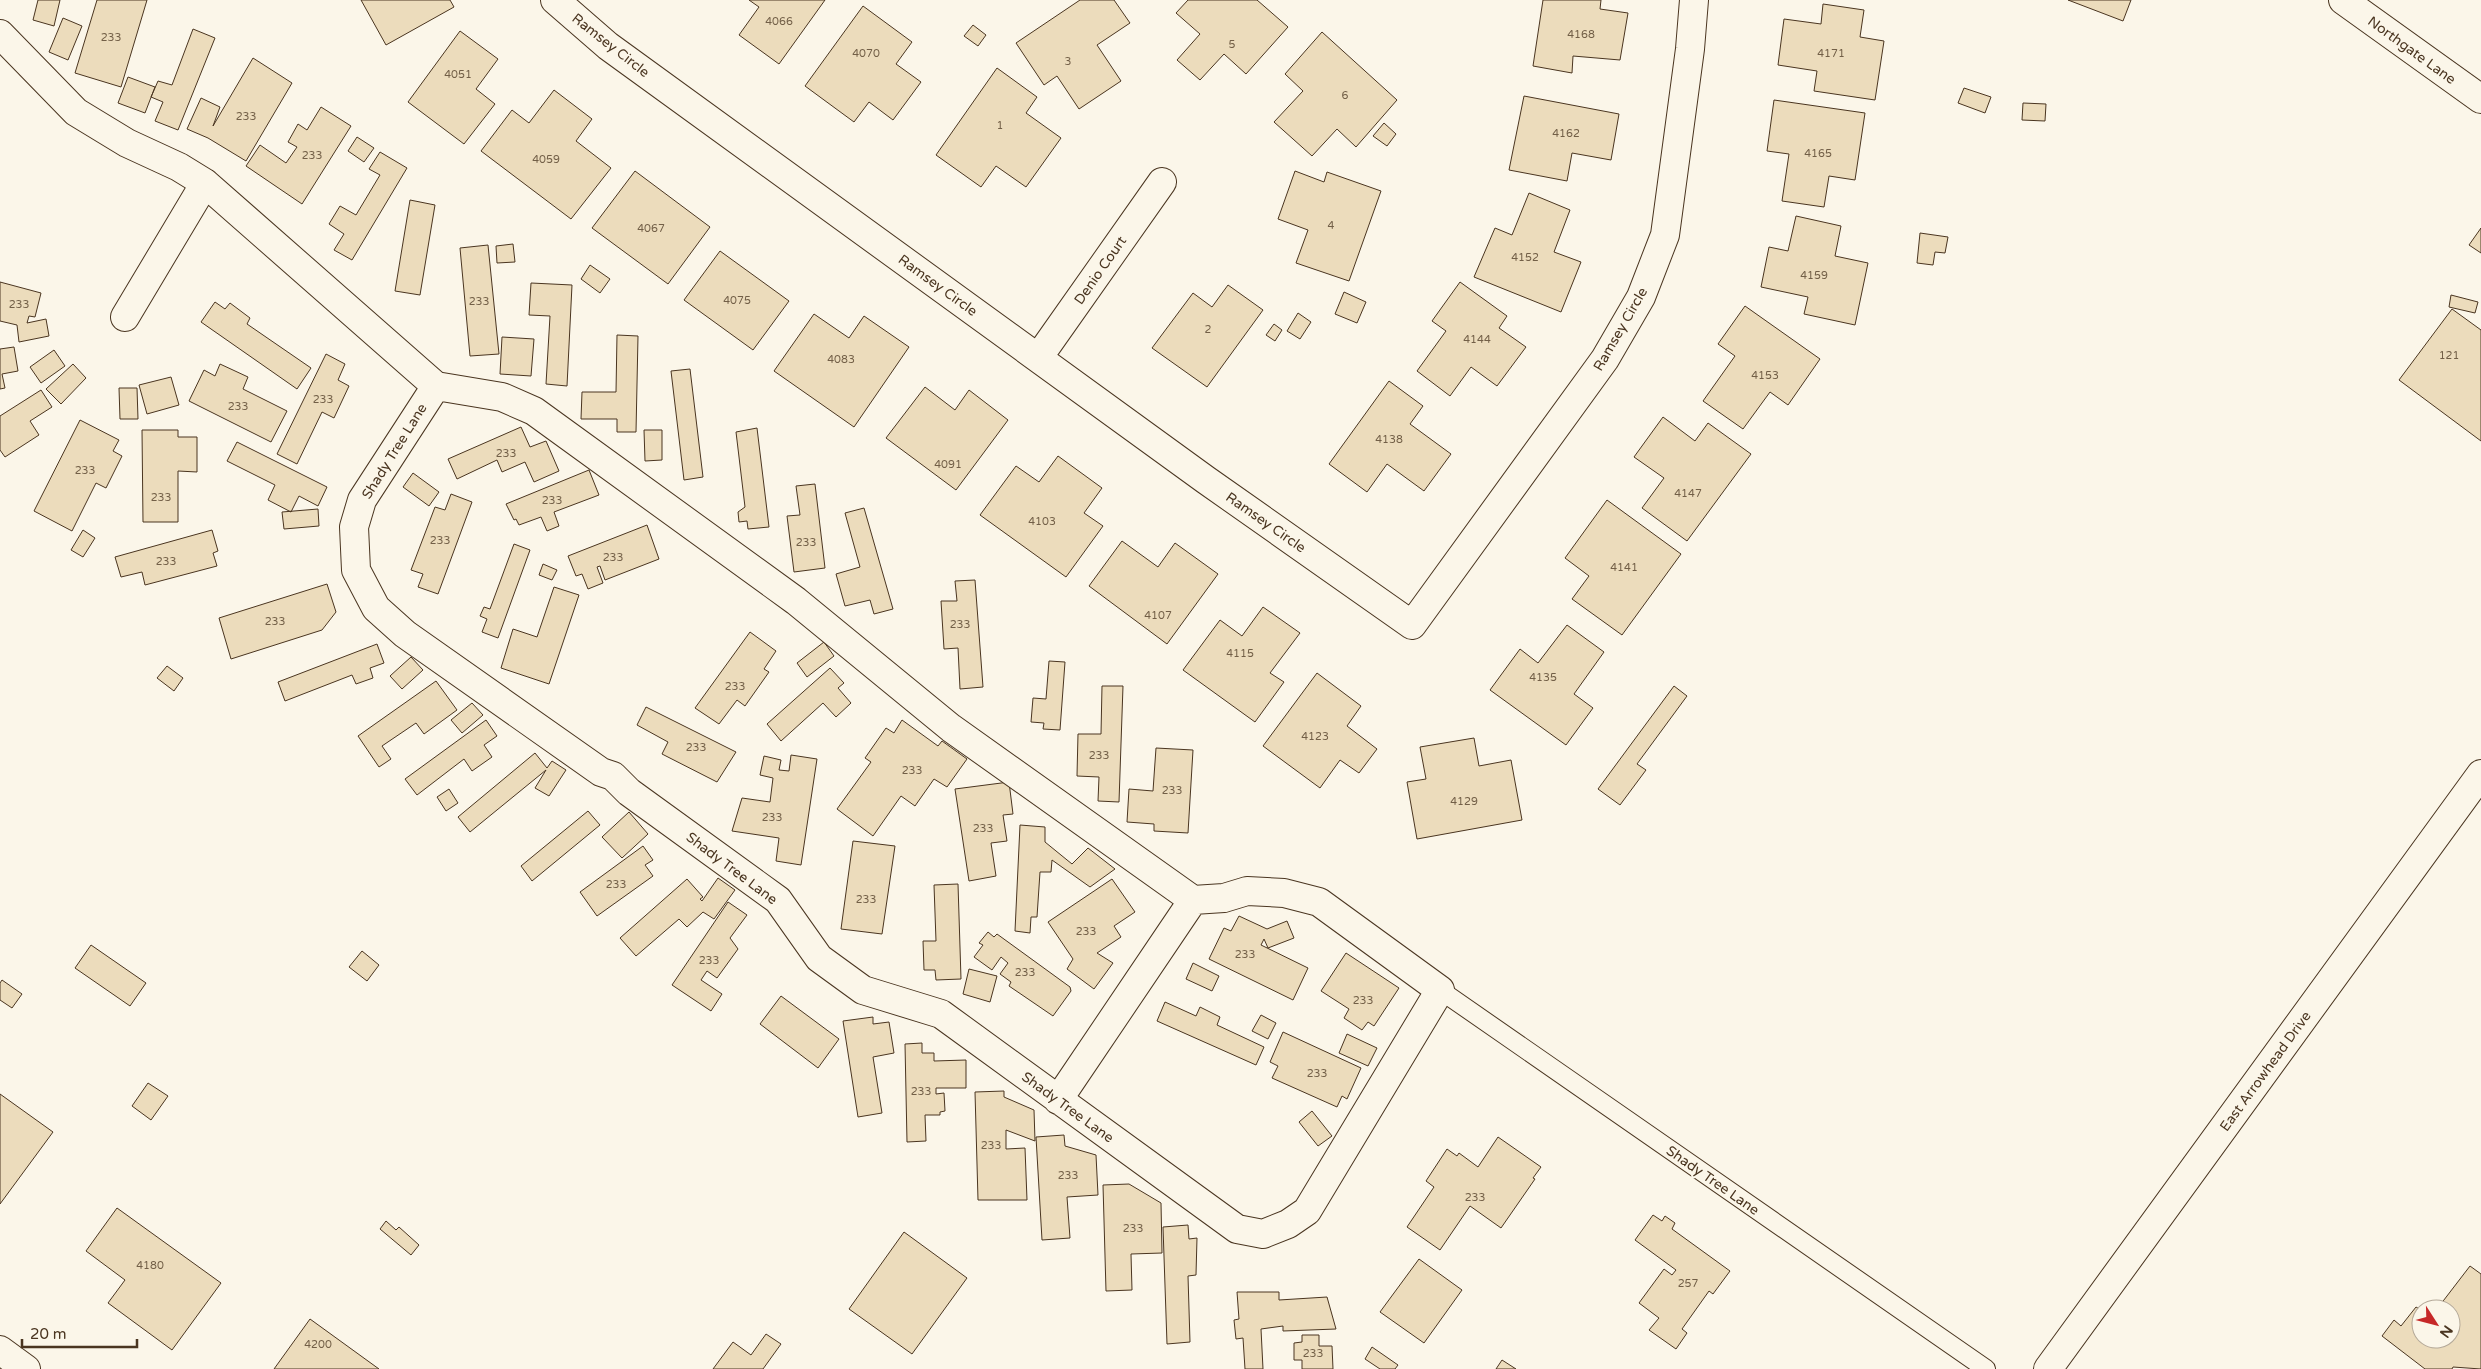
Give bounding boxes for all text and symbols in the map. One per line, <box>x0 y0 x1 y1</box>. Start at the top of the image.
street label: Ramsey Circle <box>569 10 653 81</box>
street label: Northgate Lane <box>2364 13 2459 88</box>
house number: 4066 <box>765 15 793 28</box>
house number: 4168 <box>1567 28 1595 41</box>
house number: 233 <box>101 31 121 44</box>
house number: 5 <box>1229 38 1236 51</box>
house number: 4070 <box>852 47 880 60</box>
house number: 4171 <box>1817 47 1845 60</box>
house number: 3 <box>1065 55 1072 68</box>
house number: 4051 <box>444 68 472 81</box>
house number: 6 <box>1342 89 1349 102</box>
house number: 233 <box>236 110 256 123</box>
house number: 1 <box>997 119 1003 132</box>
house number: 4162 <box>1552 127 1580 140</box>
house number: 4165 <box>1804 147 1832 160</box>
house number: 233 <box>302 149 322 162</box>
house number: 4059 <box>532 153 560 166</box>
house number: 4 <box>1328 219 1335 232</box>
house number: 4067 <box>637 222 665 235</box>
street label: Denio Court <box>1071 232 1131 308</box>
street label: Ramsey Circle <box>895 251 981 320</box>
house number: 4152 <box>1511 251 1539 264</box>
house number: 4159 <box>1800 269 1828 282</box>
street label: Ramsey Circle <box>1590 284 1651 374</box>
house number: 4075 <box>723 294 751 307</box>
house number: 233 <box>469 295 489 308</box>
house number: 233 <box>9 298 29 311</box>
house number: 2 <box>1205 323 1212 336</box>
house number: 4144 <box>1463 333 1491 346</box>
house number: 121 <box>2439 349 2459 362</box>
house number: 4083 <box>827 353 855 366</box>
house number: 4153 <box>1751 369 1779 382</box>
house number: 233 <box>313 393 333 406</box>
house number: 233 <box>228 400 248 413</box>
street label: Shady Tree Lane <box>358 400 431 502</box>
house number: 4138 <box>1375 433 1403 446</box>
house number: 233 <box>496 447 516 460</box>
house number: 4091 <box>934 458 962 471</box>
house number: 233 <box>75 464 95 477</box>
house number: 4147 <box>1674 487 1702 500</box>
street label: Ramsey Circle <box>1222 489 1309 556</box>
house number: 233 <box>151 491 171 504</box>
house number: 233 <box>542 494 562 507</box>
house number: 4103 <box>1028 515 1056 528</box>
house number: 233 <box>430 534 450 547</box>
house number: 233 <box>796 536 816 549</box>
house number: 233 <box>603 551 623 564</box>
house number: 233 <box>156 555 176 568</box>
house number: 4141 <box>1610 561 1638 574</box>
house number: 4107 <box>1144 609 1172 622</box>
house number: 233 <box>265 615 285 628</box>
house number: 233 <box>950 618 970 631</box>
house number: 4115 <box>1226 647 1254 660</box>
house number: 4135 <box>1529 671 1557 684</box>
house number: 233 <box>725 680 745 693</box>
house number: 4123 <box>1301 730 1329 743</box>
house number: 233 <box>686 741 706 754</box>
house number: 233 <box>1089 749 1109 762</box>
house number: 233 <box>902 764 922 777</box>
house number: 233 <box>1162 784 1182 797</box>
house number: 4129 <box>1450 795 1478 808</box>
house number: 233 <box>762 811 782 824</box>
house number: 233 <box>973 822 993 835</box>
street label: Shady Tree Lane <box>683 829 781 908</box>
house number: 233 <box>606 878 626 891</box>
house number: 233 <box>856 893 876 906</box>
house number: 233 <box>1076 925 1096 938</box>
house number: 233 <box>1235 948 1255 961</box>
house number: 233 <box>699 954 719 967</box>
house number: 233 <box>1015 966 1035 979</box>
house number: 233 <box>1353 994 1373 1007</box>
street label: East Arrowhead Drive <box>2216 1008 2315 1135</box>
house number: 233 <box>1307 1067 1327 1080</box>
street label: Shady Tree Lane <box>1018 1068 1117 1147</box>
house number: 233 <box>911 1085 931 1098</box>
house number: 233 <box>981 1139 1001 1152</box>
street label: Shady Tree Lane <box>1663 1142 1763 1219</box>
house number: 233 <box>1058 1169 1078 1182</box>
house number: 233 <box>1465 1191 1485 1204</box>
house number: 233 <box>1123 1222 1143 1235</box>
house number: 4180 <box>136 1259 164 1272</box>
house number: 257 <box>1678 1277 1698 1290</box>
north arrow <box>2411 1299 2461 1349</box>
scale bar <box>22 1316 138 1348</box>
text: N <box>2436 1322 2456 1341</box>
text: 20 m <box>30 1325 67 1343</box>
house number: 4200 <box>304 1338 332 1351</box>
house number: 233 <box>1303 1347 1323 1360</box>

